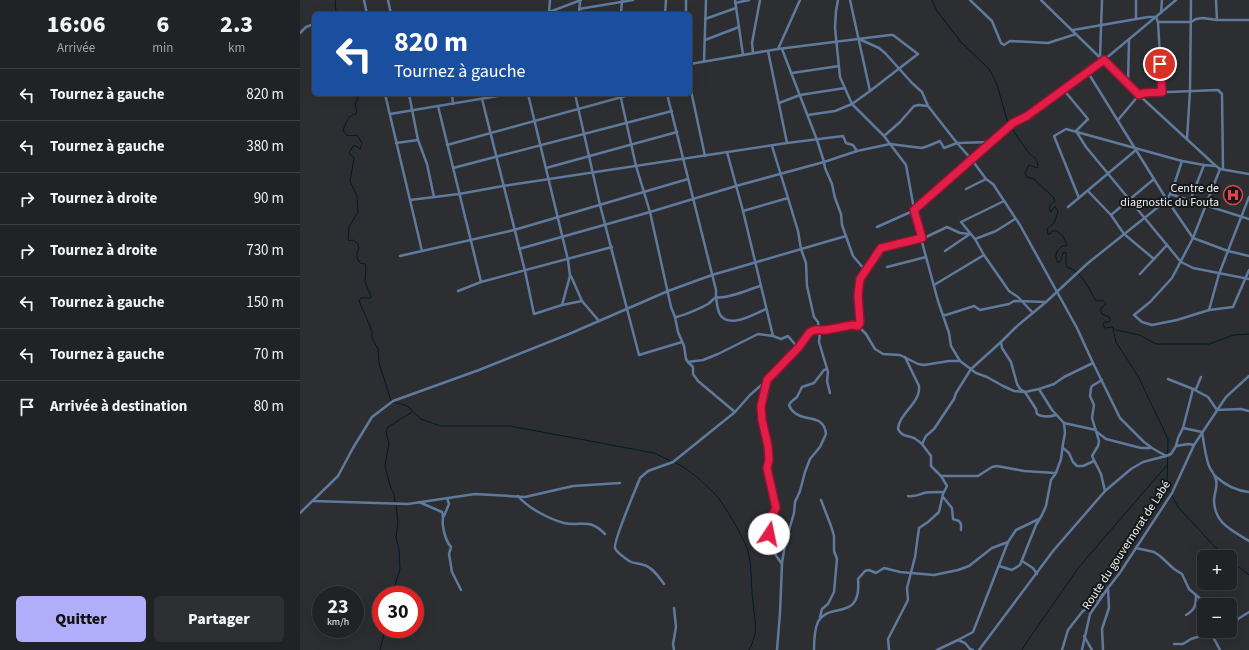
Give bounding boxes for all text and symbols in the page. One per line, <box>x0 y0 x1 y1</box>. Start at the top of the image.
text: 16:06 <box>47 7 105 42</box>
text: 6 <box>156 7 169 42</box>
text: 2.3 <box>220 7 253 42</box>
text: 820 m <box>394 22 468 62</box>
icon: left <box>328 28 380 80</box>
text: Arrivée <box>57 39 95 57</box>
text: min <box>152 39 173 57</box>
text: km <box>228 39 245 57</box>
pin <box>1143 47 1177 81</box>
icon: arrive <box>1149 53 1171 75</box>
text: Tournez à gauche <box>394 59 526 84</box>
icon: left <box>16 84 38 106</box>
text: Tournez à gauche <box>50 84 165 105</box>
text: 820 m <box>246 84 284 105</box>
icon: left <box>16 136 38 158</box>
text: Tournez à gauche <box>50 136 165 157</box>
text: 380 m <box>246 136 284 157</box>
place label: Centre de diagnostic du Fouta <box>1120 180 1219 211</box>
hospital icon: Centre de diagnostic du Fouta <box>1222 184 1244 206</box>
icon: right <box>16 188 38 210</box>
text: Tournez à droite <box>50 188 157 209</box>
text: 90 m <box>254 188 284 209</box>
icon: right <box>16 240 38 262</box>
text: Tournez à droite <box>50 240 157 261</box>
text: 730 m <box>246 240 284 261</box>
icon: left <box>16 292 38 314</box>
text: Tournez à gauche <box>50 292 165 313</box>
text: 150 m <box>246 292 284 313</box>
icon: left <box>16 344 38 366</box>
text: Tournez à gauche <box>50 344 165 365</box>
text: 70 m <box>254 344 284 365</box>
icon: arrive <box>16 396 38 418</box>
text: Arrivée à destination <box>50 396 187 417</box>
text: 80 m <box>254 396 284 417</box>
street label: Route du gouvernorat de Labé <box>1078 477 1175 613</box>
position arrow <box>748 513 790 555</box>
map controls <box>1197 550 1237 638</box>
button: + <box>1197 550 1237 590</box>
speed limit sign: 30 <box>372 586 424 638</box>
text: 23 <box>327 593 349 621</box>
button: Quitter <box>16 596 146 642</box>
button: Partager <box>154 596 284 642</box>
button: − <box>1197 598 1237 638</box>
text: km/h <box>327 615 349 629</box>

